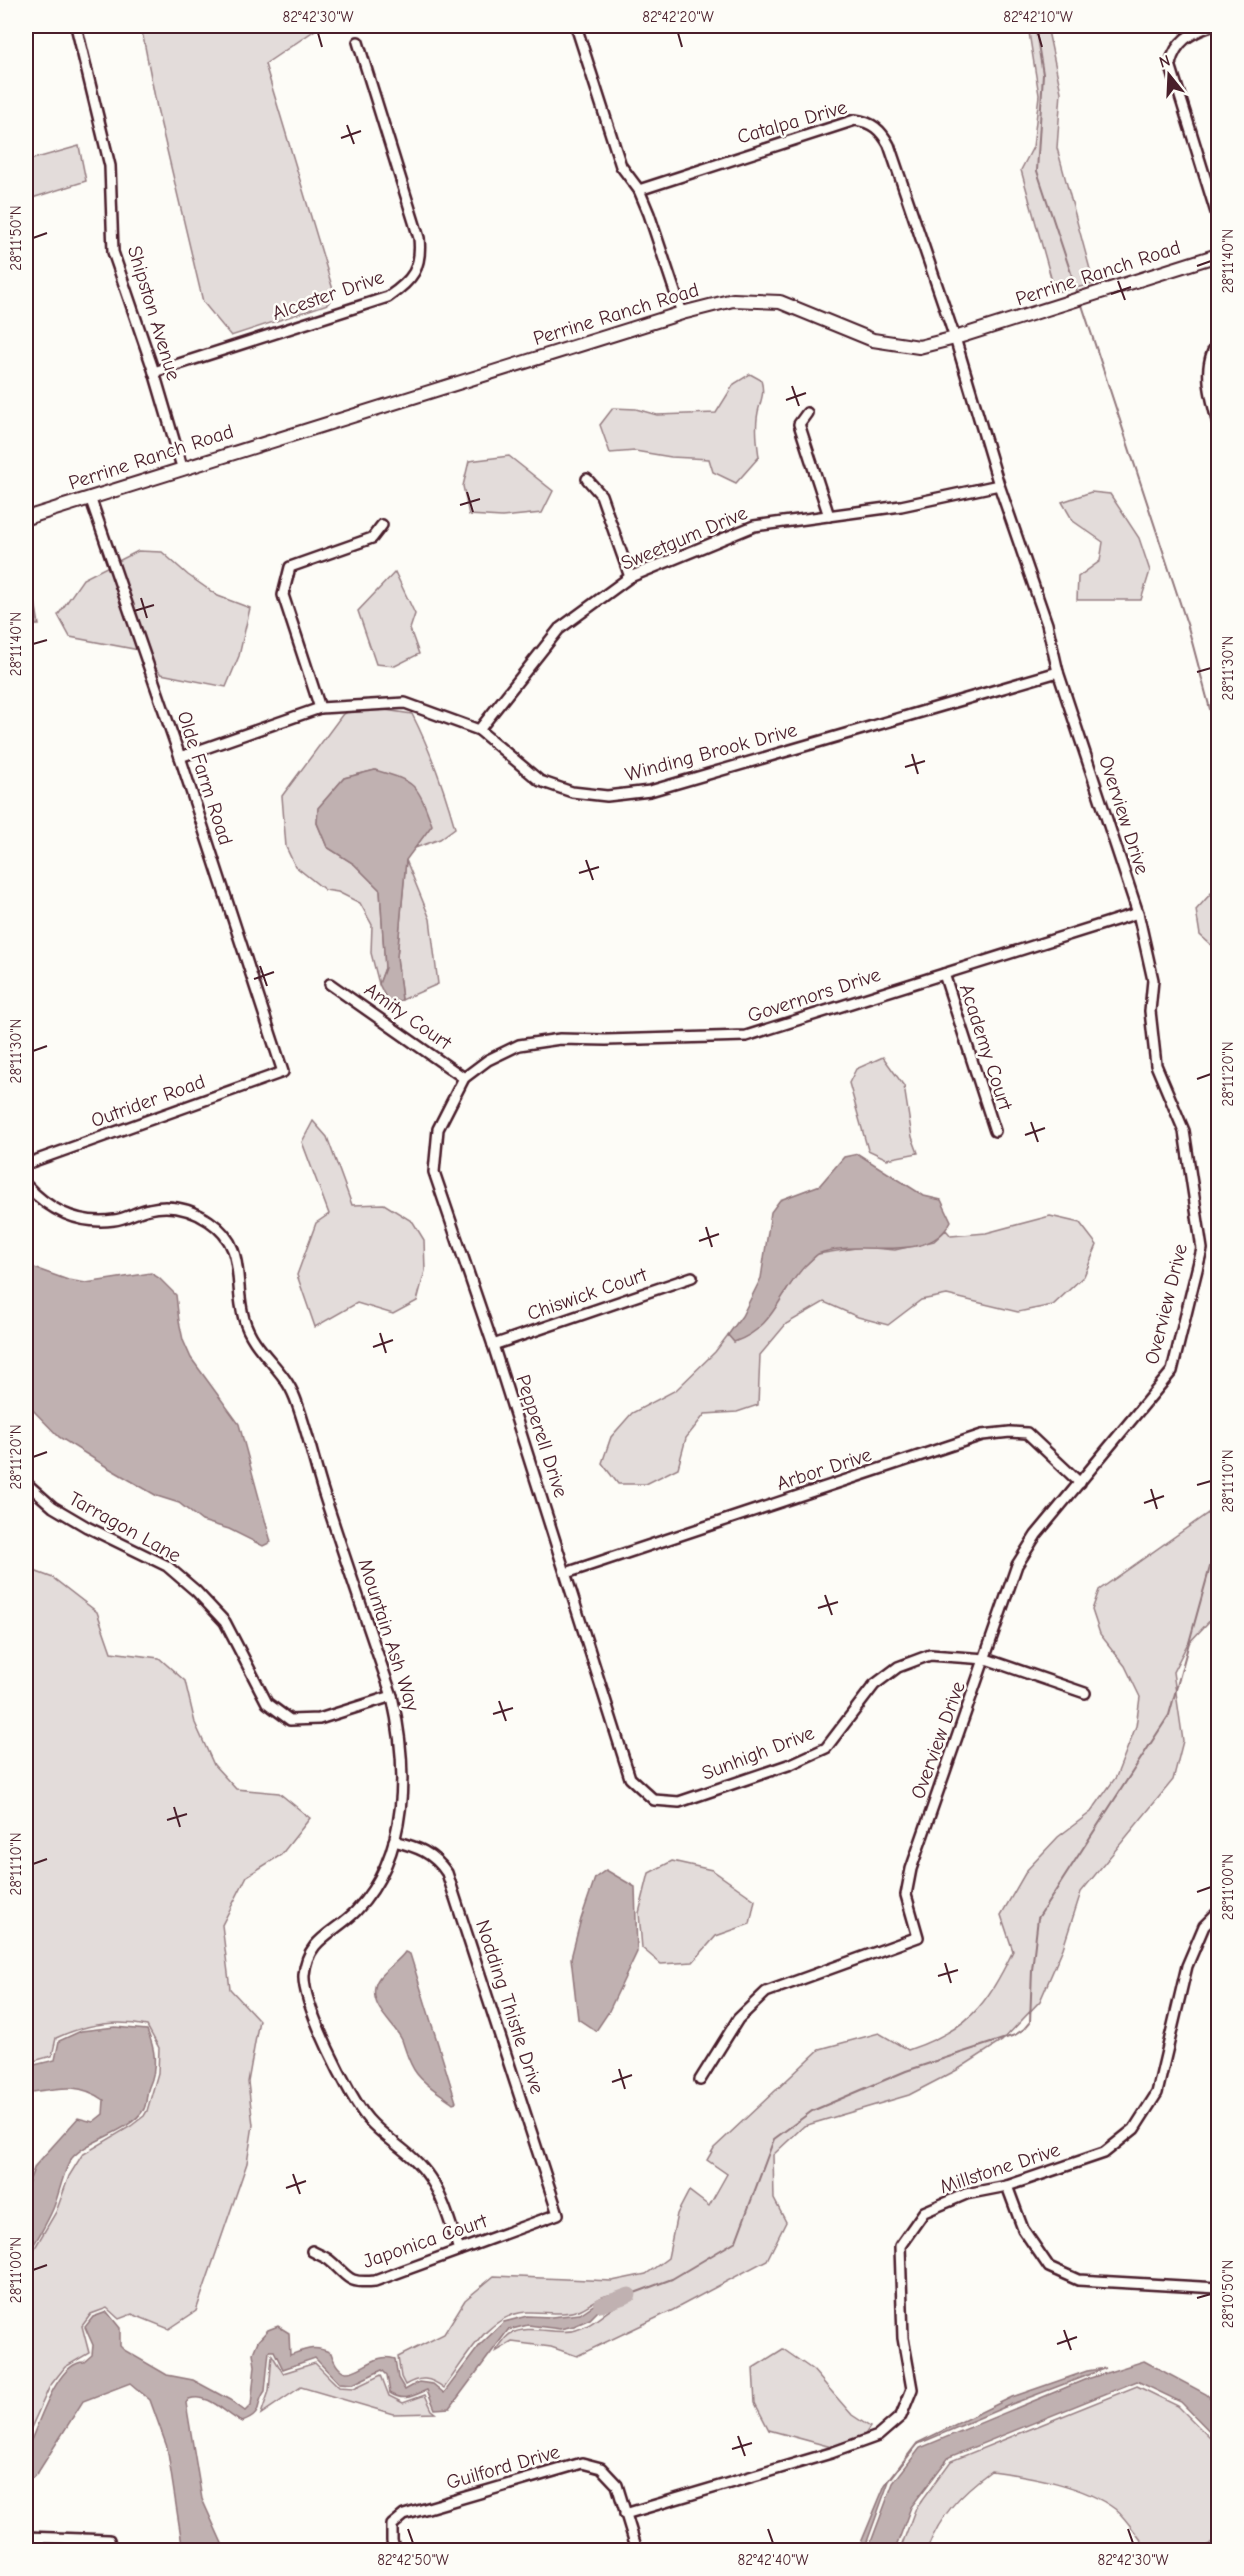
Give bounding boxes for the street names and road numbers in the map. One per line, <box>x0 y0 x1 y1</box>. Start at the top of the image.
street label: Catalpa Drive <box>734 95 850 149</box>
street label: Perrine Ranch Road <box>1013 236 1183 310</box>
street label: Shipston Avenue <box>123 243 185 383</box>
street label: Alcester Drive <box>269 265 387 325</box>
street label: Perrine Ranch Road <box>530 278 702 350</box>
street label: Perrine Ranch Road <box>66 420 236 494</box>
street label: Sweetgum Drive <box>617 501 751 575</box>
street label: Olde Farm Road <box>172 708 238 848</box>
street label: Winding Brook Drive <box>623 718 799 786</box>
street label: Overview Drive <box>1094 753 1154 877</box>
street label: Governors Drive <box>745 963 883 1027</box>
street label: Amity Court <box>360 978 457 1055</box>
street label: Academy Court <box>955 981 1018 1114</box>
street label: Outrider Road <box>88 1070 208 1132</box>
street label: Overview Drive <box>1140 1241 1192 1367</box>
street label: Chiswick Court <box>524 1262 651 1325</box>
street label: Pepperell Drive <box>511 1372 573 1500</box>
street label: Arbor Drive <box>774 1443 874 1495</box>
street label: Tarragon Lane <box>65 1487 185 1567</box>
street label: Mountain Ash Way <box>354 1556 425 1714</box>
street label: Overview Drive <box>906 1678 970 1802</box>
street label: Sunhigh Drive <box>699 1721 817 1785</box>
street label: Nodding Thistle Drive <box>471 1917 549 2097</box>
street label: Millstone Drive <box>937 2138 1063 2198</box>
street label: Japonica Court <box>360 2209 491 2273</box>
street label: Guilford Drive <box>444 2440 562 2494</box>

